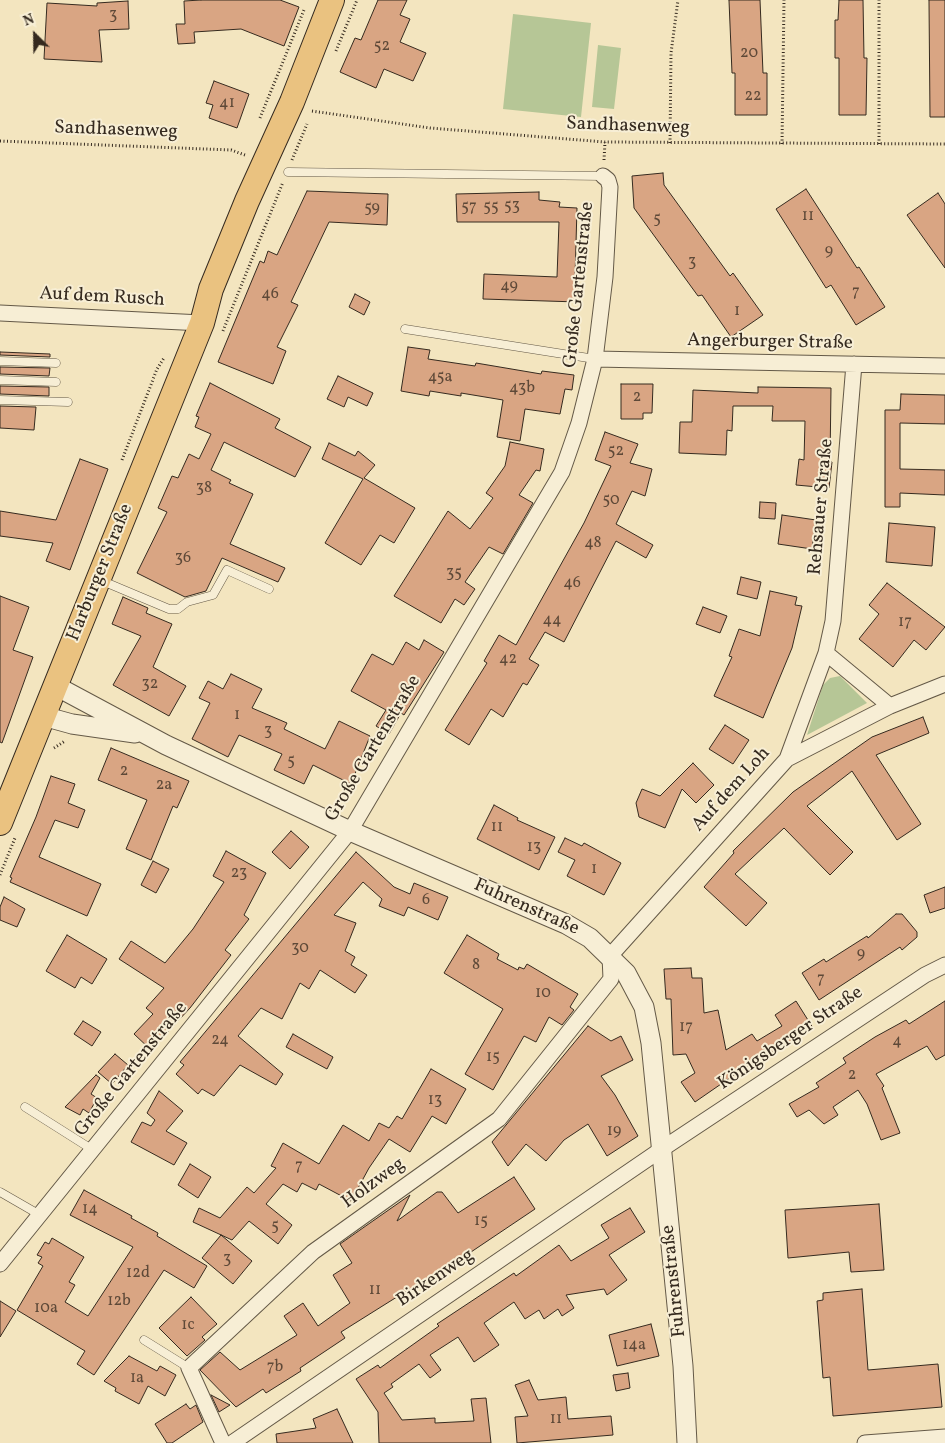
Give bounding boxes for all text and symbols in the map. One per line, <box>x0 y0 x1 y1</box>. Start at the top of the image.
house number: 3 <box>109 6 117 26</box>
north arrow <box>10 10 60 60</box>
text: N <box>21 10 37 31</box>
house number: 52 <box>374 37 390 57</box>
house number: 20 <box>740 44 758 64</box>
house number: 22 <box>744 87 762 107</box>
house number: 41 <box>219 94 235 114</box>
street label: Sandhasenweg <box>566 113 690 141</box>
street label: Sandhasenweg <box>54 117 178 145</box>
house number: 53 <box>504 197 520 217</box>
house number: 57 <box>461 198 477 218</box>
house number: 55 <box>483 198 499 218</box>
house number: 59 <box>364 199 380 219</box>
street label: Große Gartenstraße <box>560 201 600 369</box>
house number: 11 <box>802 207 814 227</box>
house number: 5 <box>653 210 661 230</box>
house number: 9 <box>825 242 833 262</box>
house number: 3 <box>688 253 696 273</box>
house number: 49 <box>500 277 518 297</box>
street label: Auf dem Rusch <box>39 283 165 313</box>
house number: 7 <box>852 283 860 303</box>
house number: 46 <box>261 285 279 305</box>
house number: 1 <box>734 302 740 322</box>
street label: Angerburger Straße <box>687 330 853 356</box>
house number: 45a <box>428 368 452 388</box>
house number: 43b <box>509 379 535 399</box>
house number: 2 <box>633 388 641 408</box>
street label: Rehsauer Straße <box>805 438 839 576</box>
house number: 52 <box>608 442 624 462</box>
house number: 38 <box>196 479 212 499</box>
house number: 50 <box>603 491 619 511</box>
street label: Harburger Straße <box>63 501 139 645</box>
house number: 48 <box>584 534 602 554</box>
house number: 36 <box>175 549 191 569</box>
house number: 35 <box>446 564 462 584</box>
house number: 46 <box>563 574 581 594</box>
house number: 44 <box>542 611 562 631</box>
house number: 17 <box>898 613 912 633</box>
house number: 42 <box>499 650 517 670</box>
street label: Große Gartenstraße <box>321 672 427 826</box>
house number: 32 <box>142 675 158 695</box>
house number: 1 <box>234 706 240 726</box>
house number: 3 <box>264 722 272 742</box>
street label: Auf dem Loh <box>688 743 776 837</box>
house number: 5 <box>287 752 295 772</box>
house number: 2 <box>120 762 128 782</box>
house number: 2a <box>156 776 172 796</box>
house number: 11 <box>491 818 503 838</box>
house number: 13 <box>527 838 541 858</box>
house number: 1 <box>591 860 597 880</box>
house number: 23 <box>231 864 247 884</box>
street label: Fuhrenstraße <box>470 875 582 941</box>
house number: 6 <box>422 891 430 911</box>
house number: 30 <box>291 939 309 959</box>
house number: 9 <box>857 945 865 965</box>
house number: 8 <box>472 956 480 976</box>
house number: 7 <box>817 970 825 990</box>
street label: Königsberger Straße <box>714 982 868 1096</box>
house number: 10 <box>535 984 551 1004</box>
street label: Große Gartenstraße <box>71 998 193 1142</box>
house number: 17 <box>679 1018 693 1038</box>
house number: 24 <box>211 1031 229 1051</box>
house number: 4 <box>892 1032 902 1052</box>
house number: 15 <box>486 1048 500 1068</box>
house number: 2 <box>848 1066 856 1086</box>
house number: 13 <box>428 1091 442 1111</box>
house number: 19 <box>607 1122 621 1142</box>
street label: Holzweg <box>338 1153 410 1215</box>
house number: 7 <box>295 1157 303 1177</box>
house number: 14 <box>82 1200 98 1220</box>
house number: 15 <box>474 1212 488 1232</box>
house number: 5 <box>271 1217 279 1237</box>
street label: Fuhrenstraße <box>658 1224 692 1338</box>
street label: Birkenweg <box>393 1245 479 1313</box>
house number: 3 <box>223 1250 231 1270</box>
house number: 12d <box>126 1264 150 1284</box>
house number: 11 <box>369 1281 381 1301</box>
house number: 12b <box>107 1292 131 1312</box>
house number: 10a <box>34 1299 58 1319</box>
house number: 1c <box>181 1316 195 1336</box>
house number: 14a <box>622 1336 646 1356</box>
house number: 7b <box>267 1358 283 1378</box>
house number: 1a <box>130 1369 144 1389</box>
house number: 11 <box>550 1410 562 1430</box>

